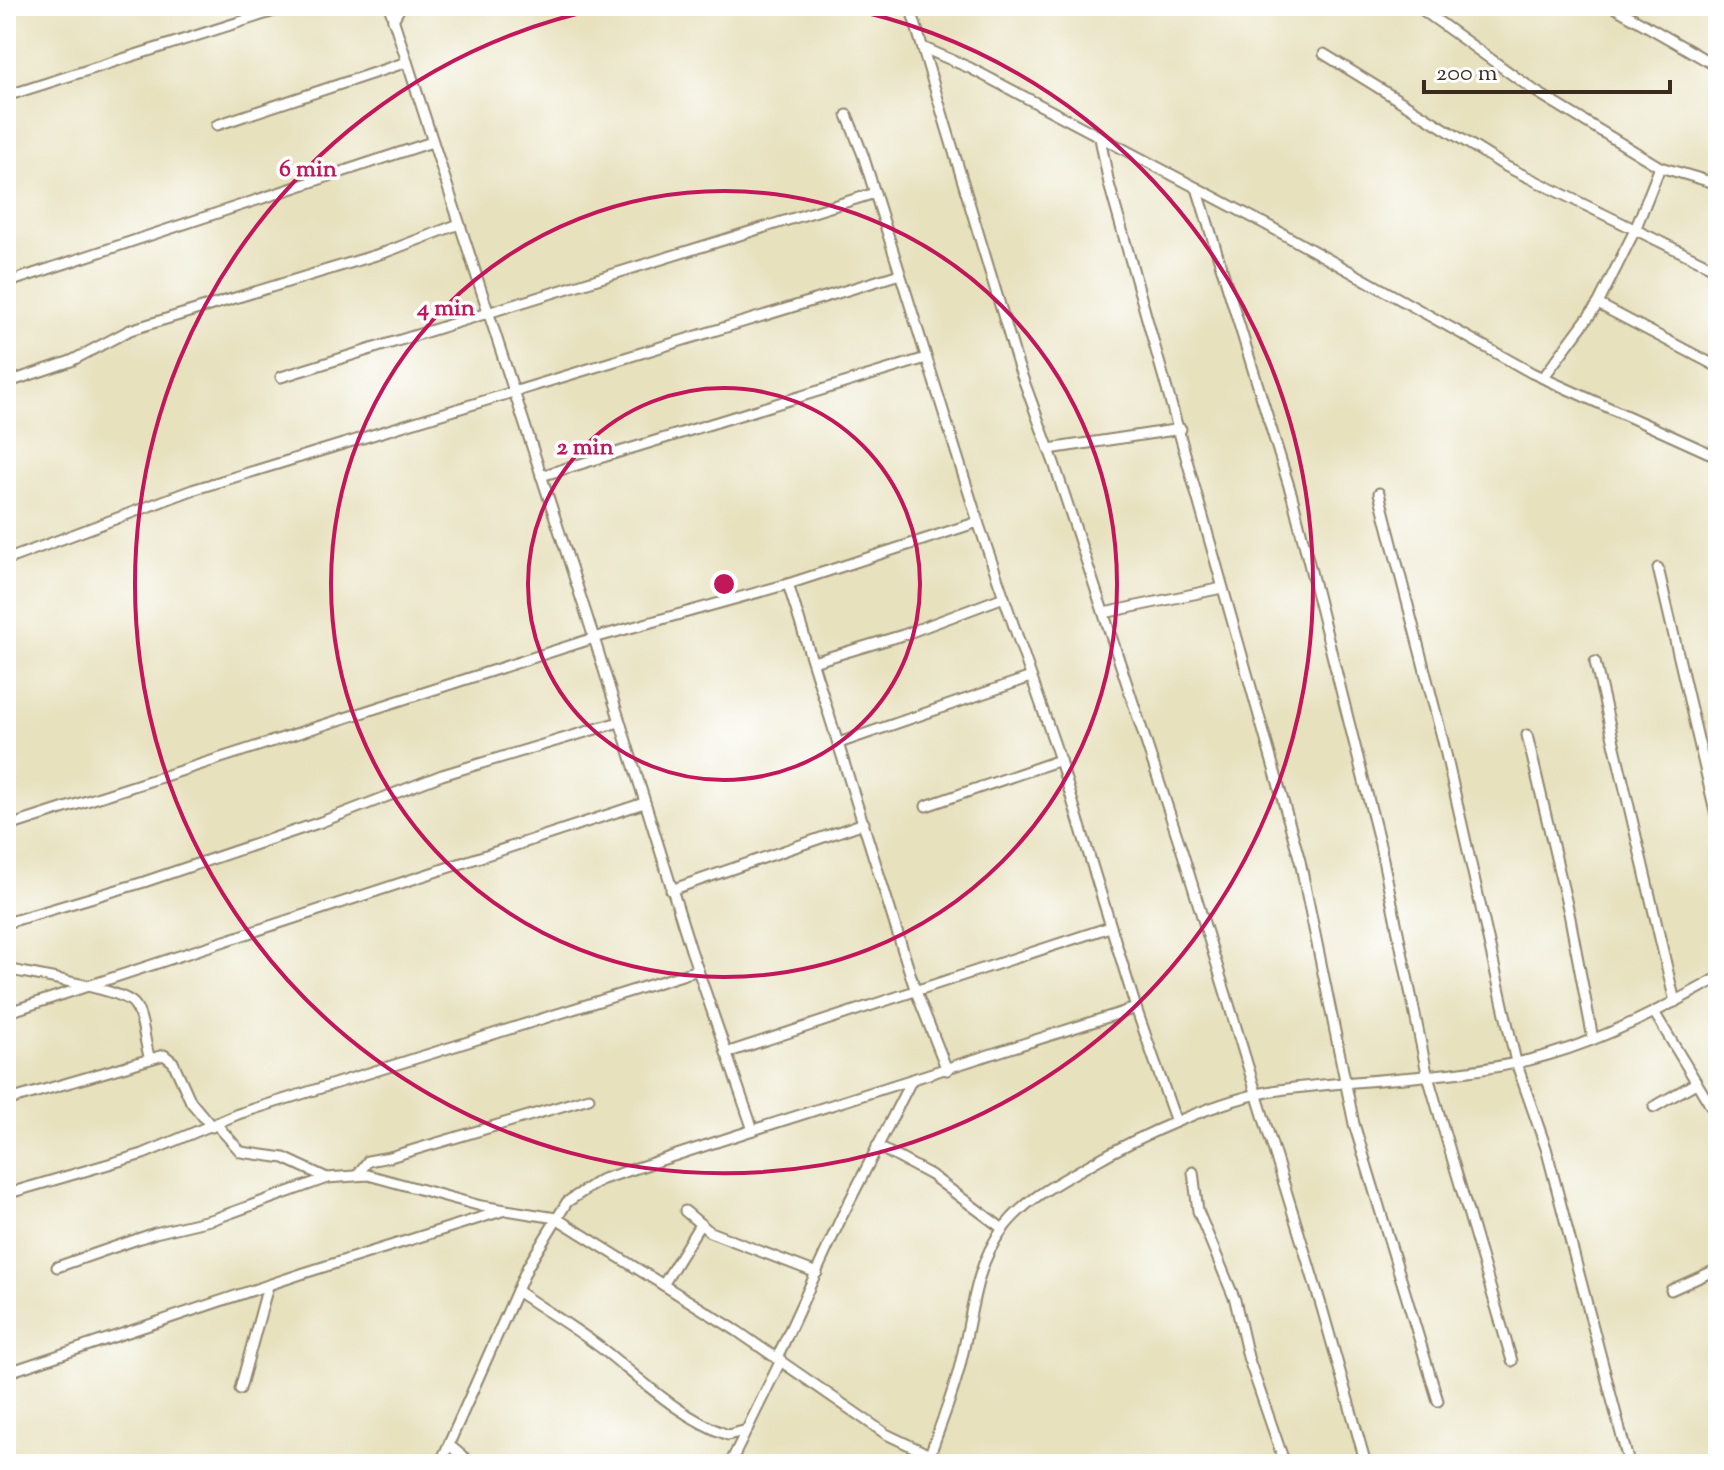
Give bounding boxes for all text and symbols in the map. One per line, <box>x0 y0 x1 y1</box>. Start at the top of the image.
scale bar <box>1424 44 1670 94</box>
text: 200 m <box>1436 57 1498 91</box>
text: 6 min <box>279 153 338 187</box>
text: 4 min <box>416 292 476 326</box>
text: 2 min <box>556 431 614 465</box>
centre of rings <box>710 570 738 598</box>

